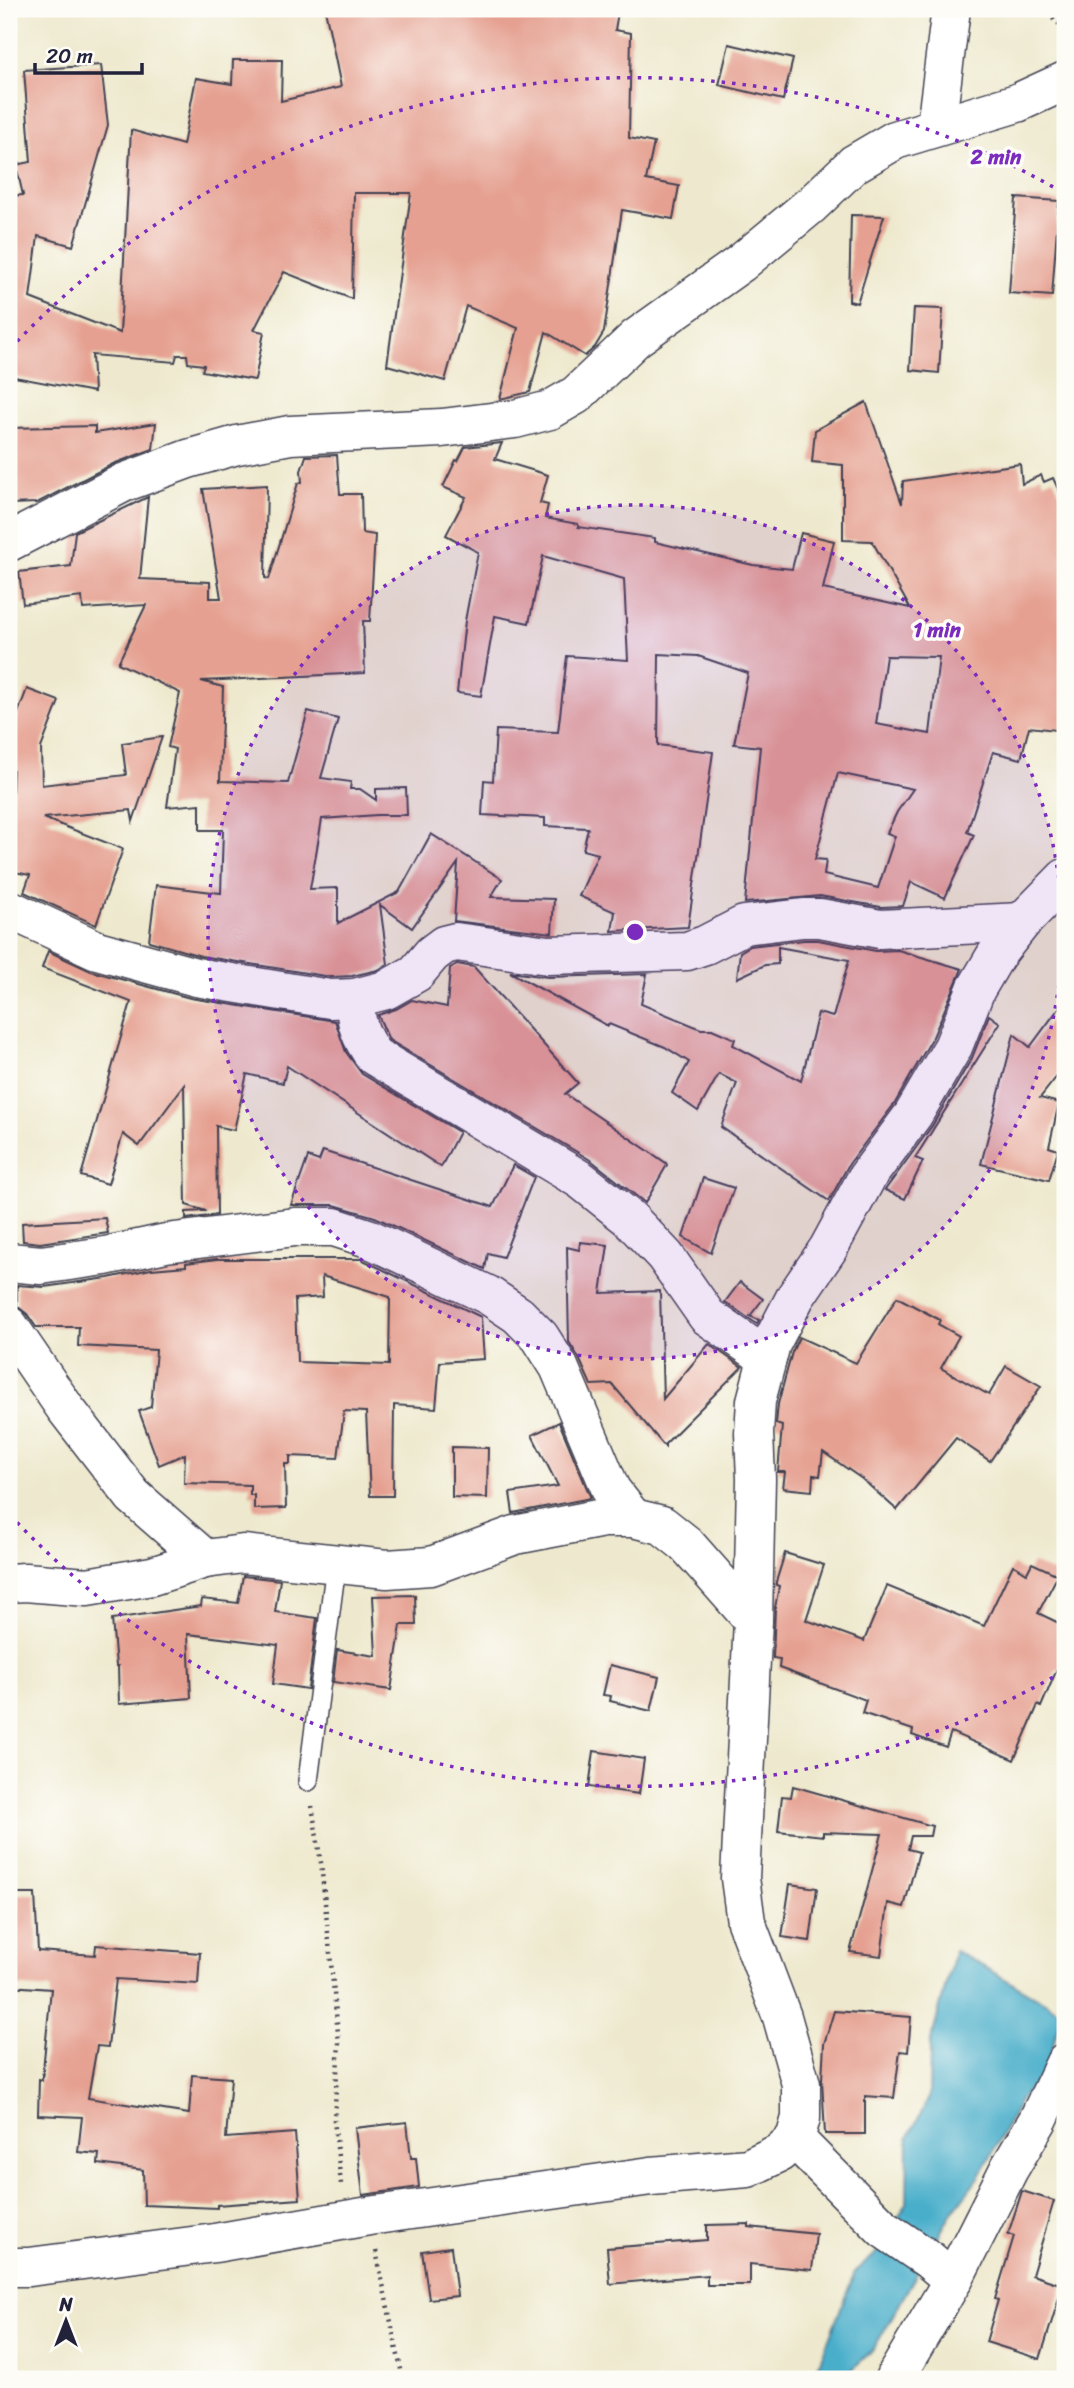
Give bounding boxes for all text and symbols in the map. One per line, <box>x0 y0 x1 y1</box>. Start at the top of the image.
scale bar <box>35 32 142 76</box>
text: 20 m <box>46 37 93 75</box>
text: 2 min <box>970 138 1022 176</box>
text: 1 min <box>913 611 962 649</box>
centre of rings <box>623 920 647 944</box>
north arrow <box>32 2286 102 2356</box>
text: N <box>58 2288 73 2321</box>

